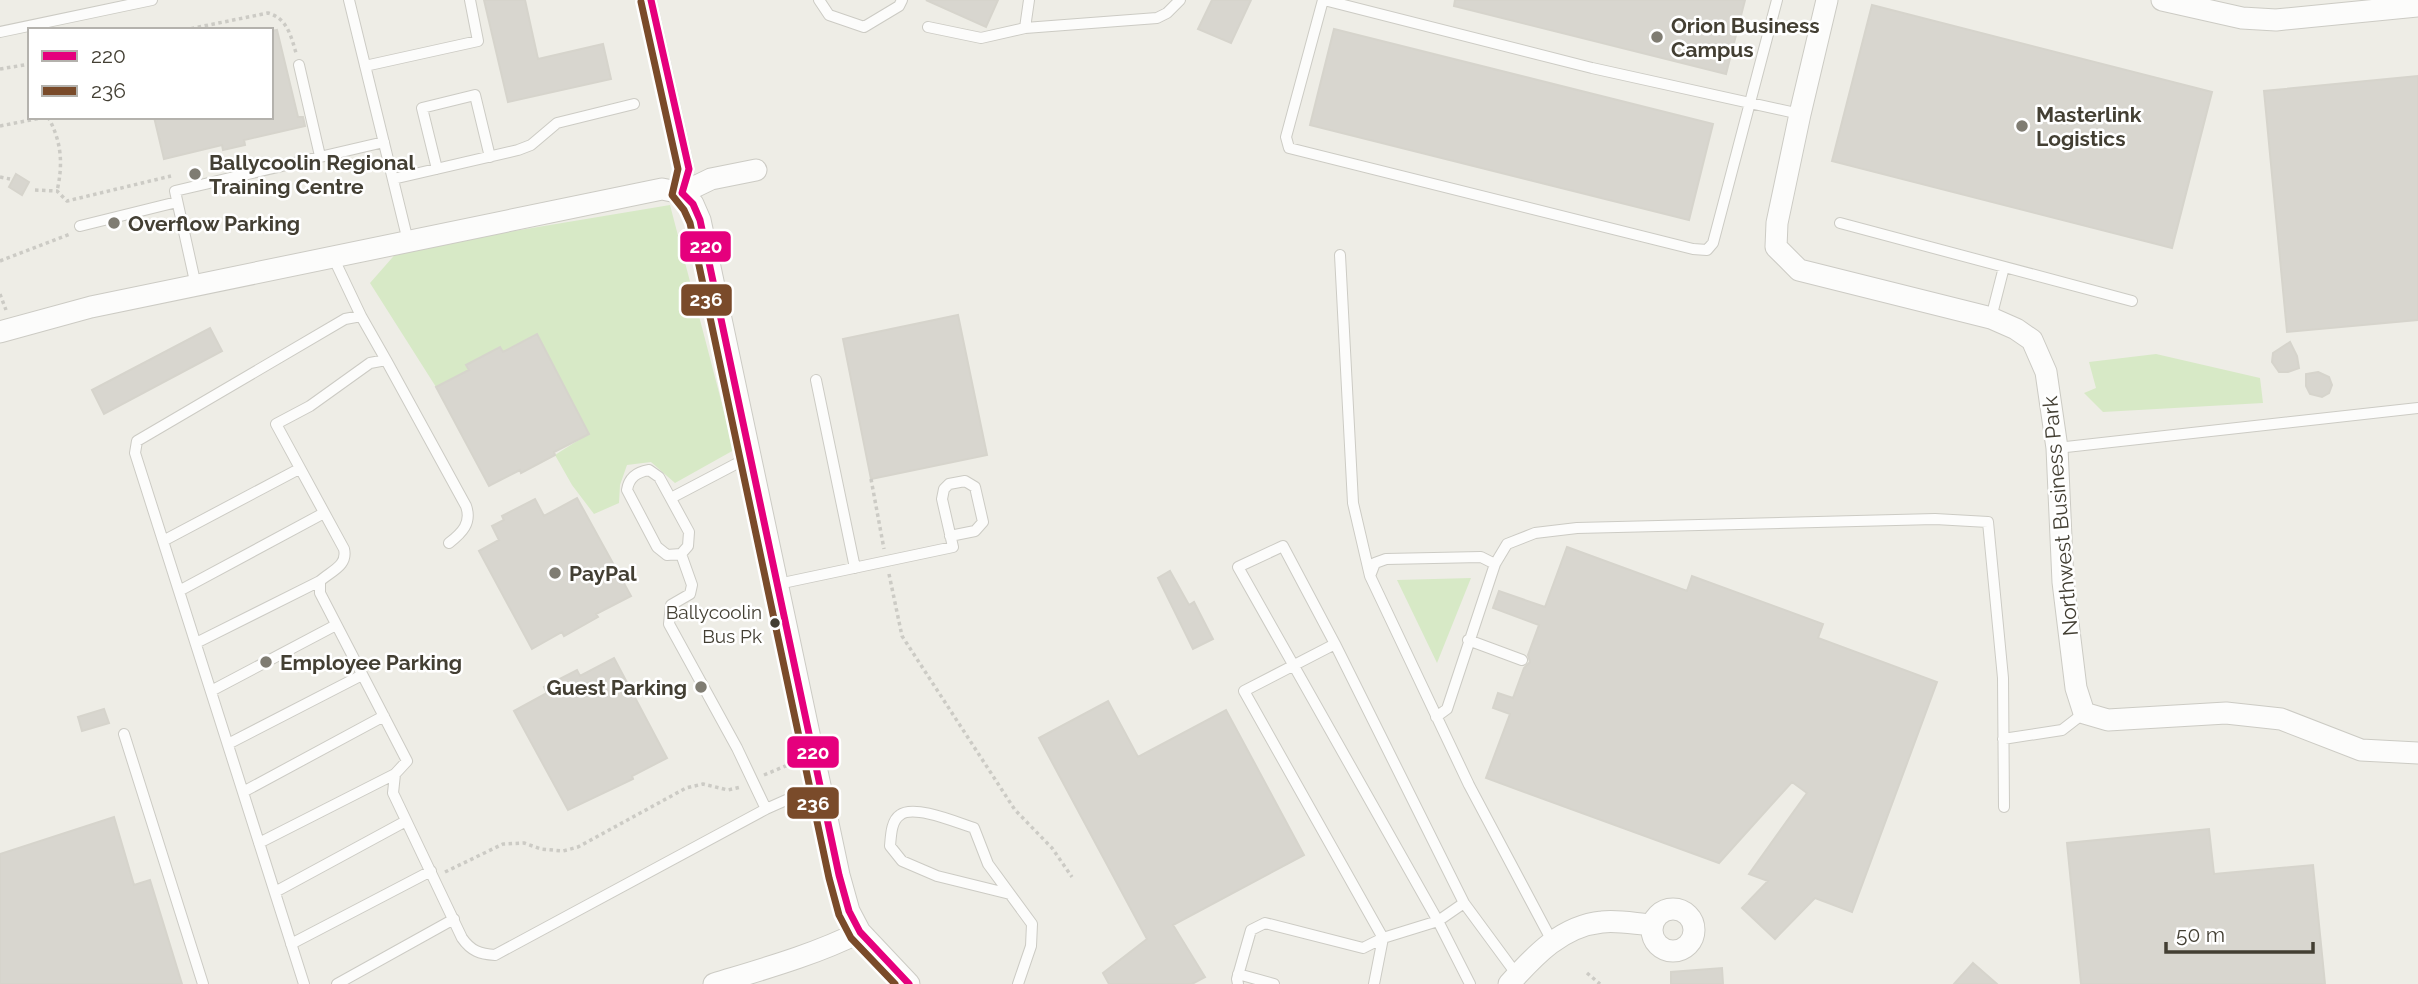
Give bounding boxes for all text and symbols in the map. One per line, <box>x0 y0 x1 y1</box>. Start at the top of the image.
place label: Orion Business Campus <box>1671 13 1820 62</box>
legend <box>28 28 273 119</box>
marker: Orion Business Campus <box>1649 29 1665 45</box>
text: 220 <box>91 43 126 68</box>
text: 236 <box>91 78 126 103</box>
place label: Masterlink Logistics <box>2036 102 2142 151</box>
marker: Masterlink Logistics <box>2014 118 2030 134</box>
place label: Ballycoolin Regional Training Centre <box>209 150 416 199</box>
marker: Ballycoolin Regional Training Centre <box>187 166 203 182</box>
place label: Overflow Parking <box>128 211 300 236</box>
marker: Overflow Parking <box>106 215 122 231</box>
line badge: 220 <box>679 230 732 263</box>
text: 220 <box>689 235 723 257</box>
line badge: 236 <box>680 283 733 317</box>
text: 236 <box>690 288 722 310</box>
street label: Northwest Business Park <box>2037 395 2083 637</box>
place label: PayPal <box>569 561 637 586</box>
marker: PayPal <box>547 565 563 581</box>
place label: Ballycoolin Bus Pk <box>666 601 762 647</box>
marker: Ballycoolin Bus Pk <box>768 616 782 630</box>
place label: Employee Parking <box>280 650 462 675</box>
marker: Employee Parking <box>258 654 274 670</box>
place label: Guest Parking <box>547 675 687 700</box>
marker: Guest Parking <box>693 679 709 695</box>
line badge: 220 <box>786 735 840 769</box>
text: 220 <box>796 741 830 763</box>
line badge: 236 <box>786 786 840 820</box>
text: 236 <box>797 792 829 814</box>
scale bar <box>2166 911 2313 955</box>
text: 50 m <box>2176 922 2225 947</box>

